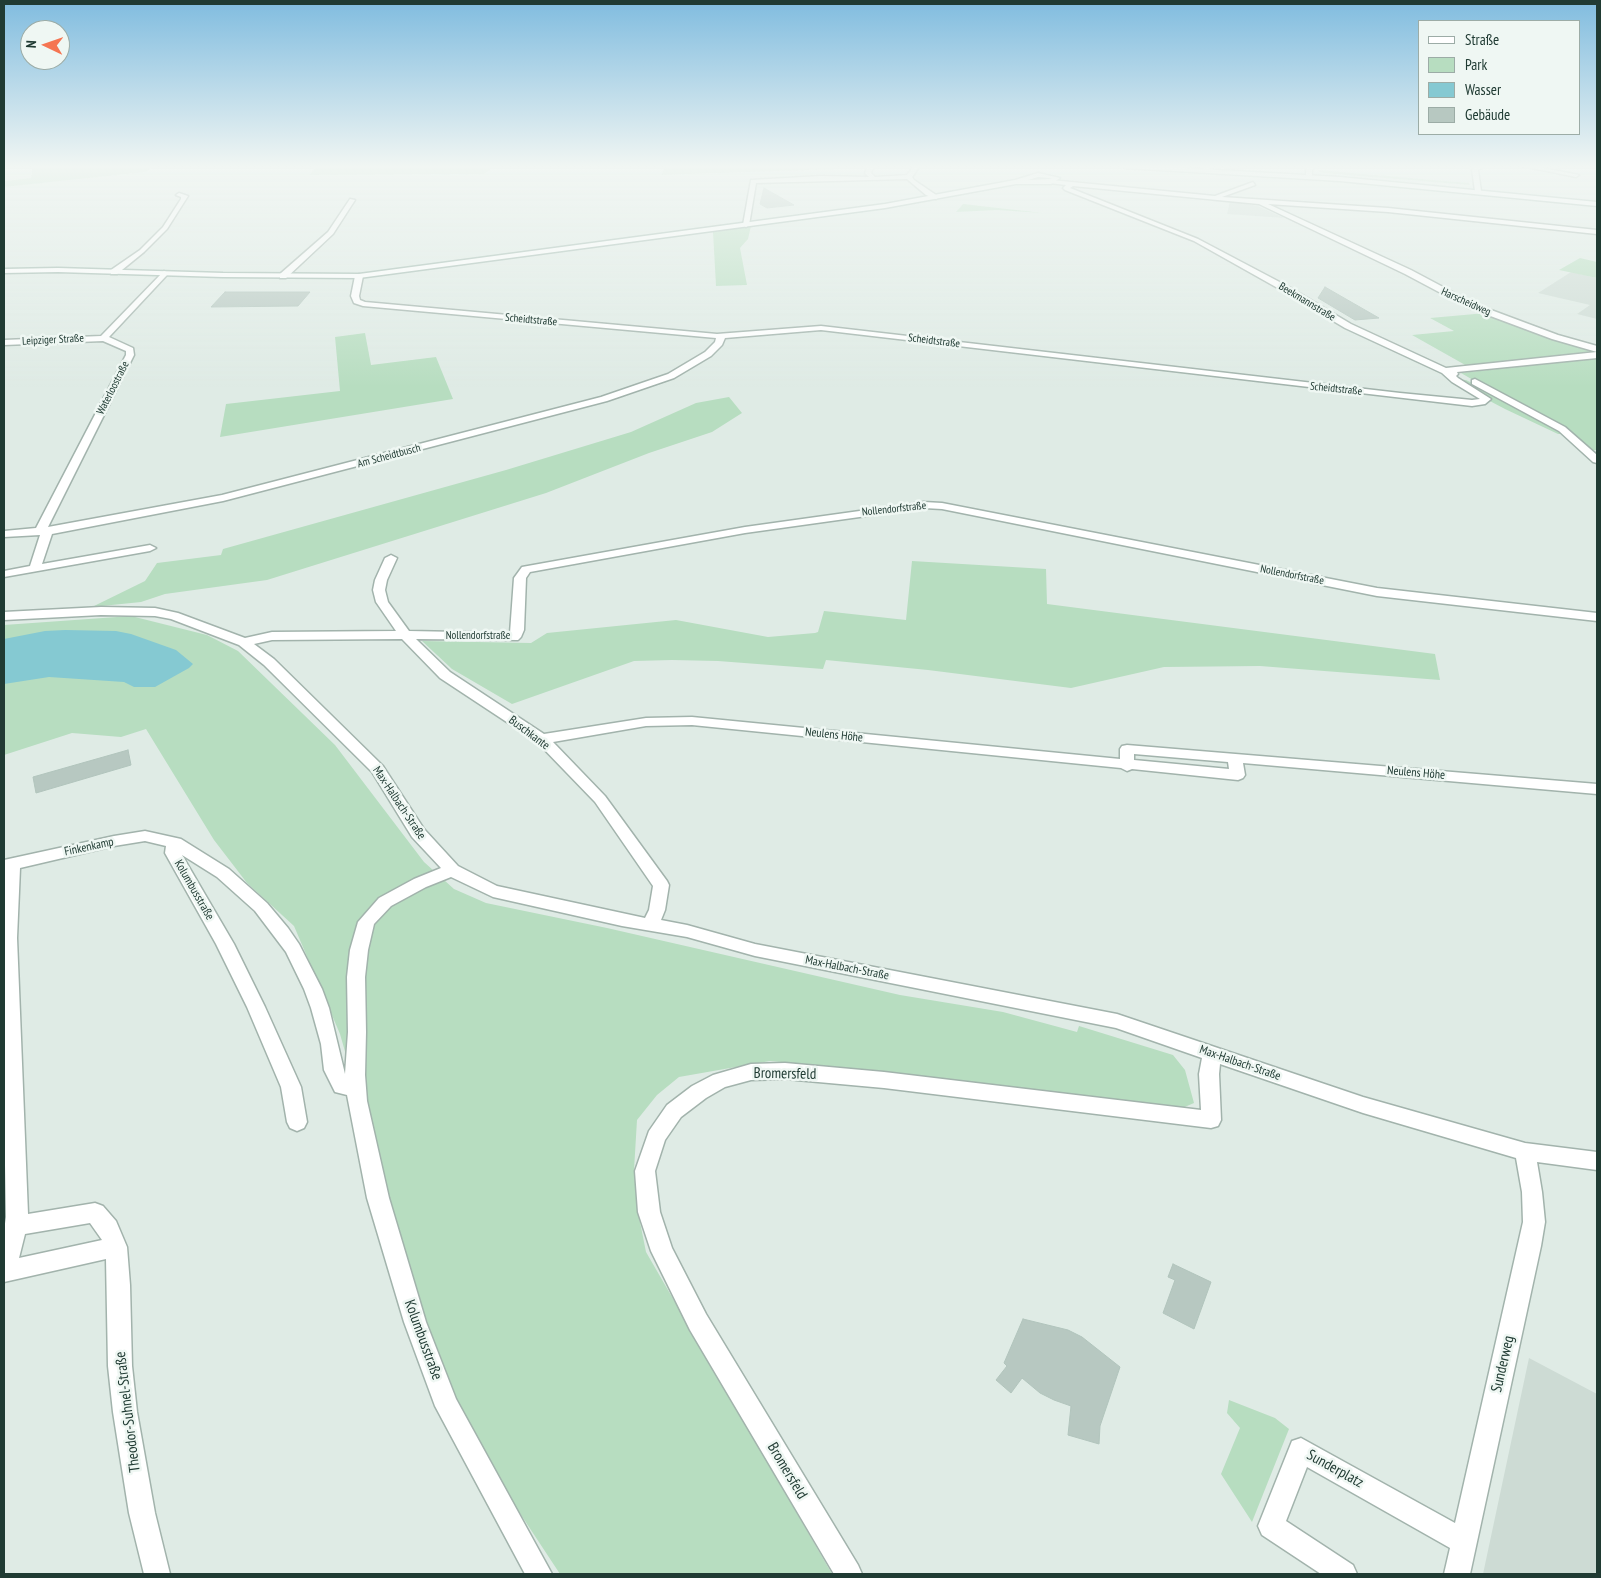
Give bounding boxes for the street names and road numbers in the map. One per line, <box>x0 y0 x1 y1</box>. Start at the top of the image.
street label: Beekmannstraße <box>1276 280 1338 324</box>
street label: Harscheidweg <box>1439 285 1493 319</box>
street label: Scheidtstraße <box>504 311 558 329</box>
street label: Scheidtstraße <box>907 331 961 351</box>
street label: Leipziger Straße <box>22 332 84 348</box>
street label: Waterloostraße <box>94 359 132 417</box>
street label: Scheidtstraße <box>1309 380 1363 398</box>
street label: Am Scheidtbusch <box>356 441 422 471</box>
street label: Nollendorfstraße <box>861 499 927 519</box>
street label: Nollendorfstraße <box>1259 562 1325 588</box>
street label: Nollendorfstraße <box>446 629 510 643</box>
street label: Buschkante <box>506 713 552 753</box>
street label: Neulens Höhe <box>804 725 864 745</box>
street label: Neulens Höhe <box>1386 763 1446 783</box>
street label: Max-Halbach-Straße <box>369 764 429 842</box>
street label: Finkenkamp <box>63 835 115 859</box>
street label: Kolumbusstraße <box>171 857 217 923</box>
street label: Max-Halbach-Straße <box>804 953 890 983</box>
street label: Max-Halbach-Straße <box>1198 1042 1282 1084</box>
street label: Bromersfeld <box>753 1064 817 1084</box>
street label: Kolumbusstraße <box>400 1297 446 1383</box>
street label: Sunderweg <box>1488 1334 1518 1394</box>
street label: Theodor-Suhnel-Straße <box>112 1351 144 1473</box>
street label: Bromersfeld <box>763 1439 811 1503</box>
street label: Sunderplatz <box>1304 1446 1366 1492</box>

